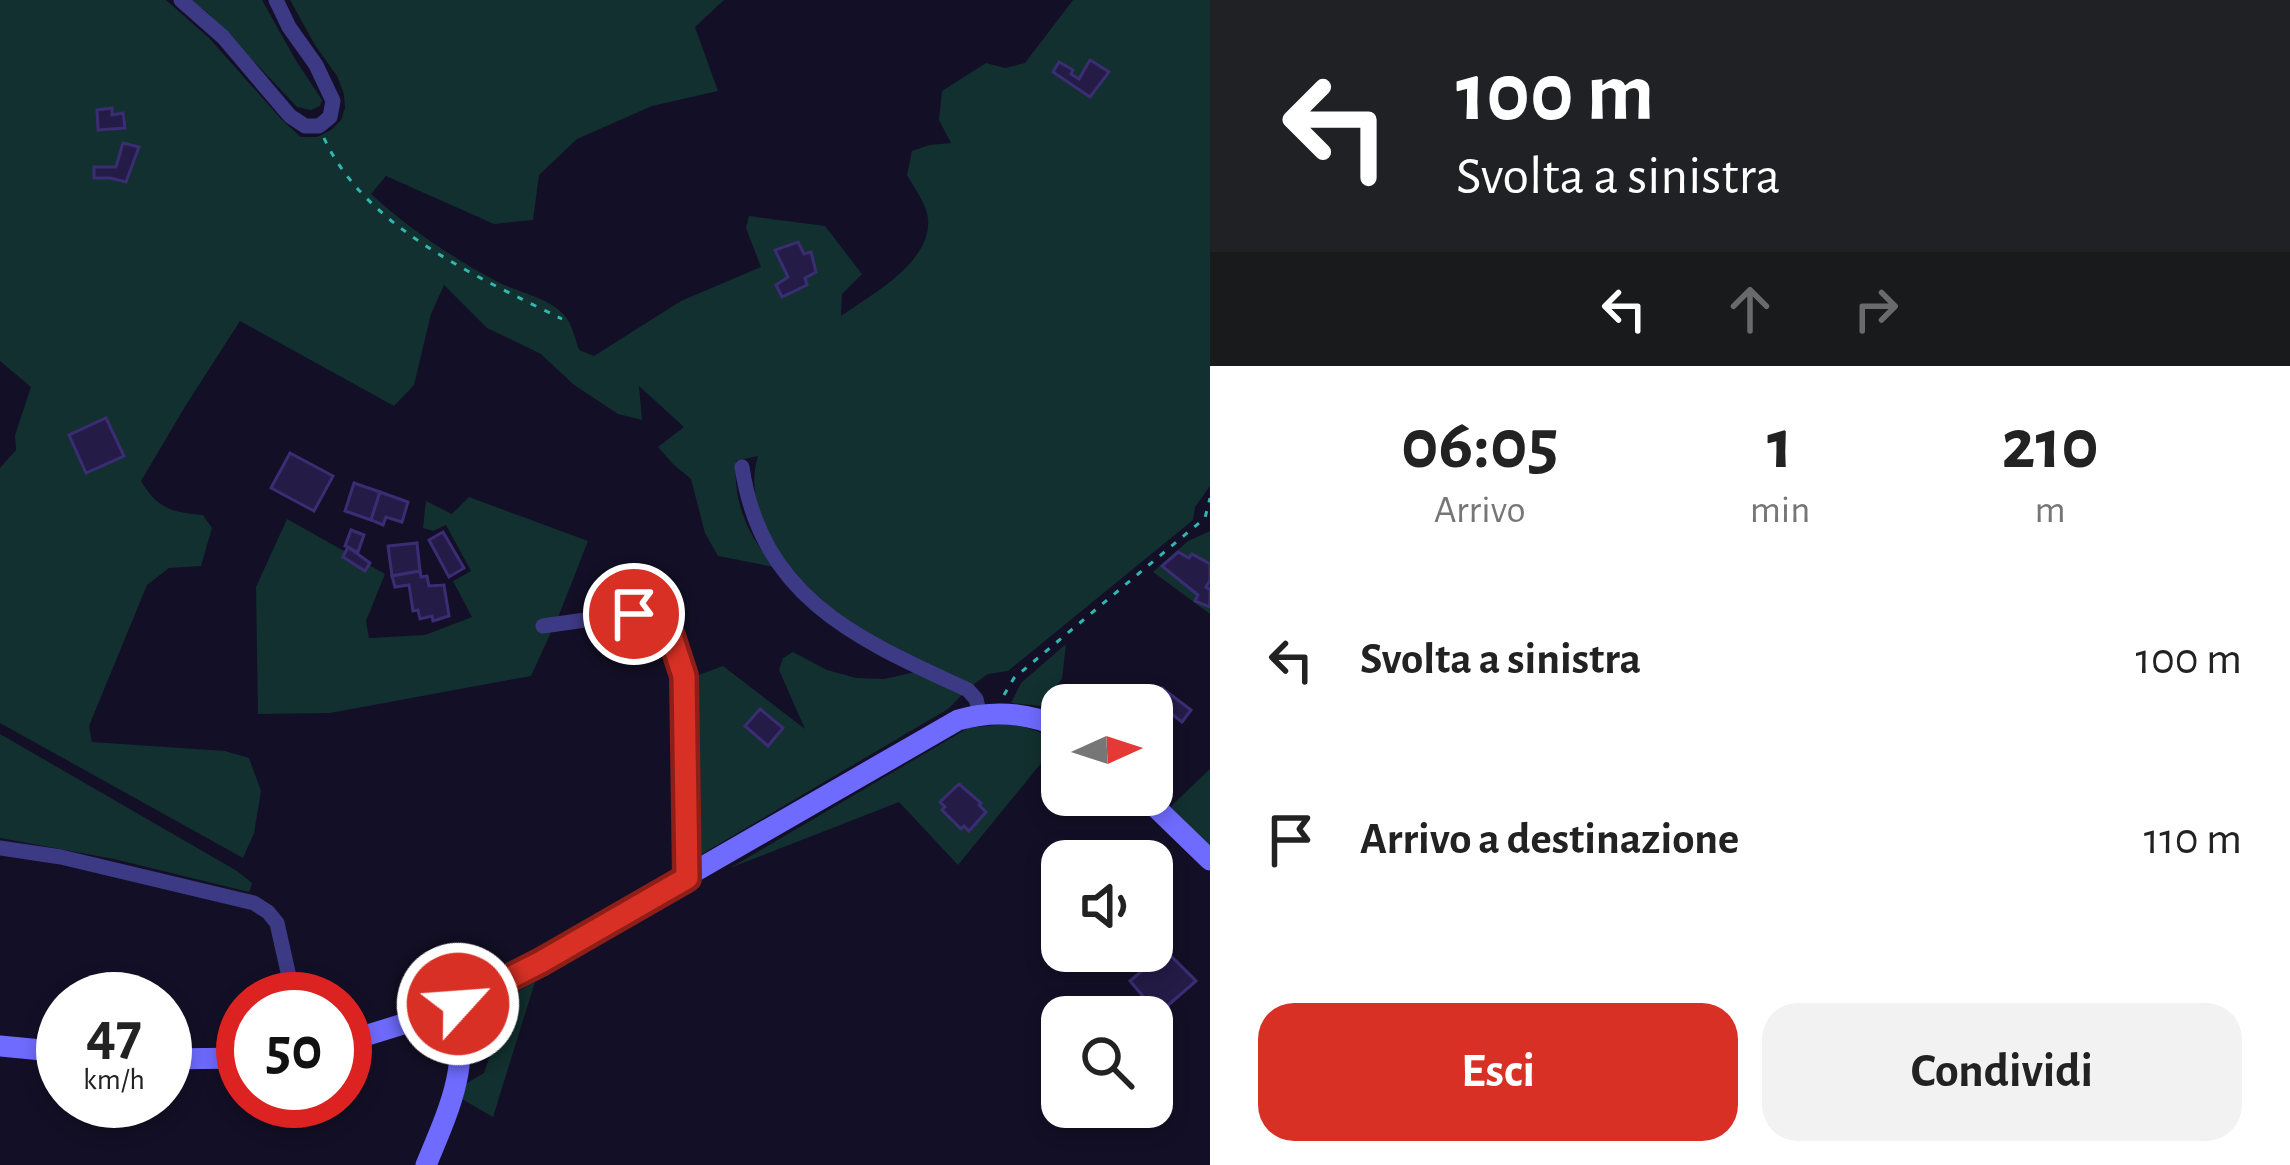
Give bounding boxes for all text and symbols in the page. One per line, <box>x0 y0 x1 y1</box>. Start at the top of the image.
icon: left <box>1258 48 1414 204</box>
text: 100 m <box>1456 52 1654 136</box>
text: Svolta a sinistra <box>1456 150 1780 204</box>
icon: left <box>1591 276 1657 342</box>
icon: ahead <box>1717 276 1783 342</box>
icon: right <box>1843 276 1909 342</box>
text: 06:05 <box>1401 409 1559 481</box>
text: 1 <box>1767 409 1793 481</box>
text: 210 <box>2002 409 2099 481</box>
text: Arrivo <box>1434 491 1526 530</box>
text: min <box>1750 491 1810 530</box>
text: m <box>2035 491 2066 530</box>
pin <box>583 563 685 665</box>
icon: arrive <box>601 581 667 647</box>
icon: left <box>1258 627 1324 693</box>
text: Svolta a sinistra <box>1360 637 1641 682</box>
text: 100 m <box>2136 637 2242 682</box>
north arrow <box>1041 684 1173 816</box>
map controls <box>1041 684 1173 1128</box>
icon: arrive <box>1258 807 1324 873</box>
text: Arrivo a destinazione <box>1360 817 1739 862</box>
text: 110 m <box>2144 817 2242 862</box>
button: sound <box>1041 840 1173 972</box>
position arrow <box>395 941 521 1067</box>
speed limit sign: 50 <box>216 972 372 1128</box>
button: search <box>1041 996 1173 1128</box>
button: Esci <box>1258 1003 1738 1141</box>
button: Condividi <box>1762 1003 2242 1141</box>
text: 47 <box>86 1005 142 1065</box>
text: km/h <box>83 1065 145 1095</box>

